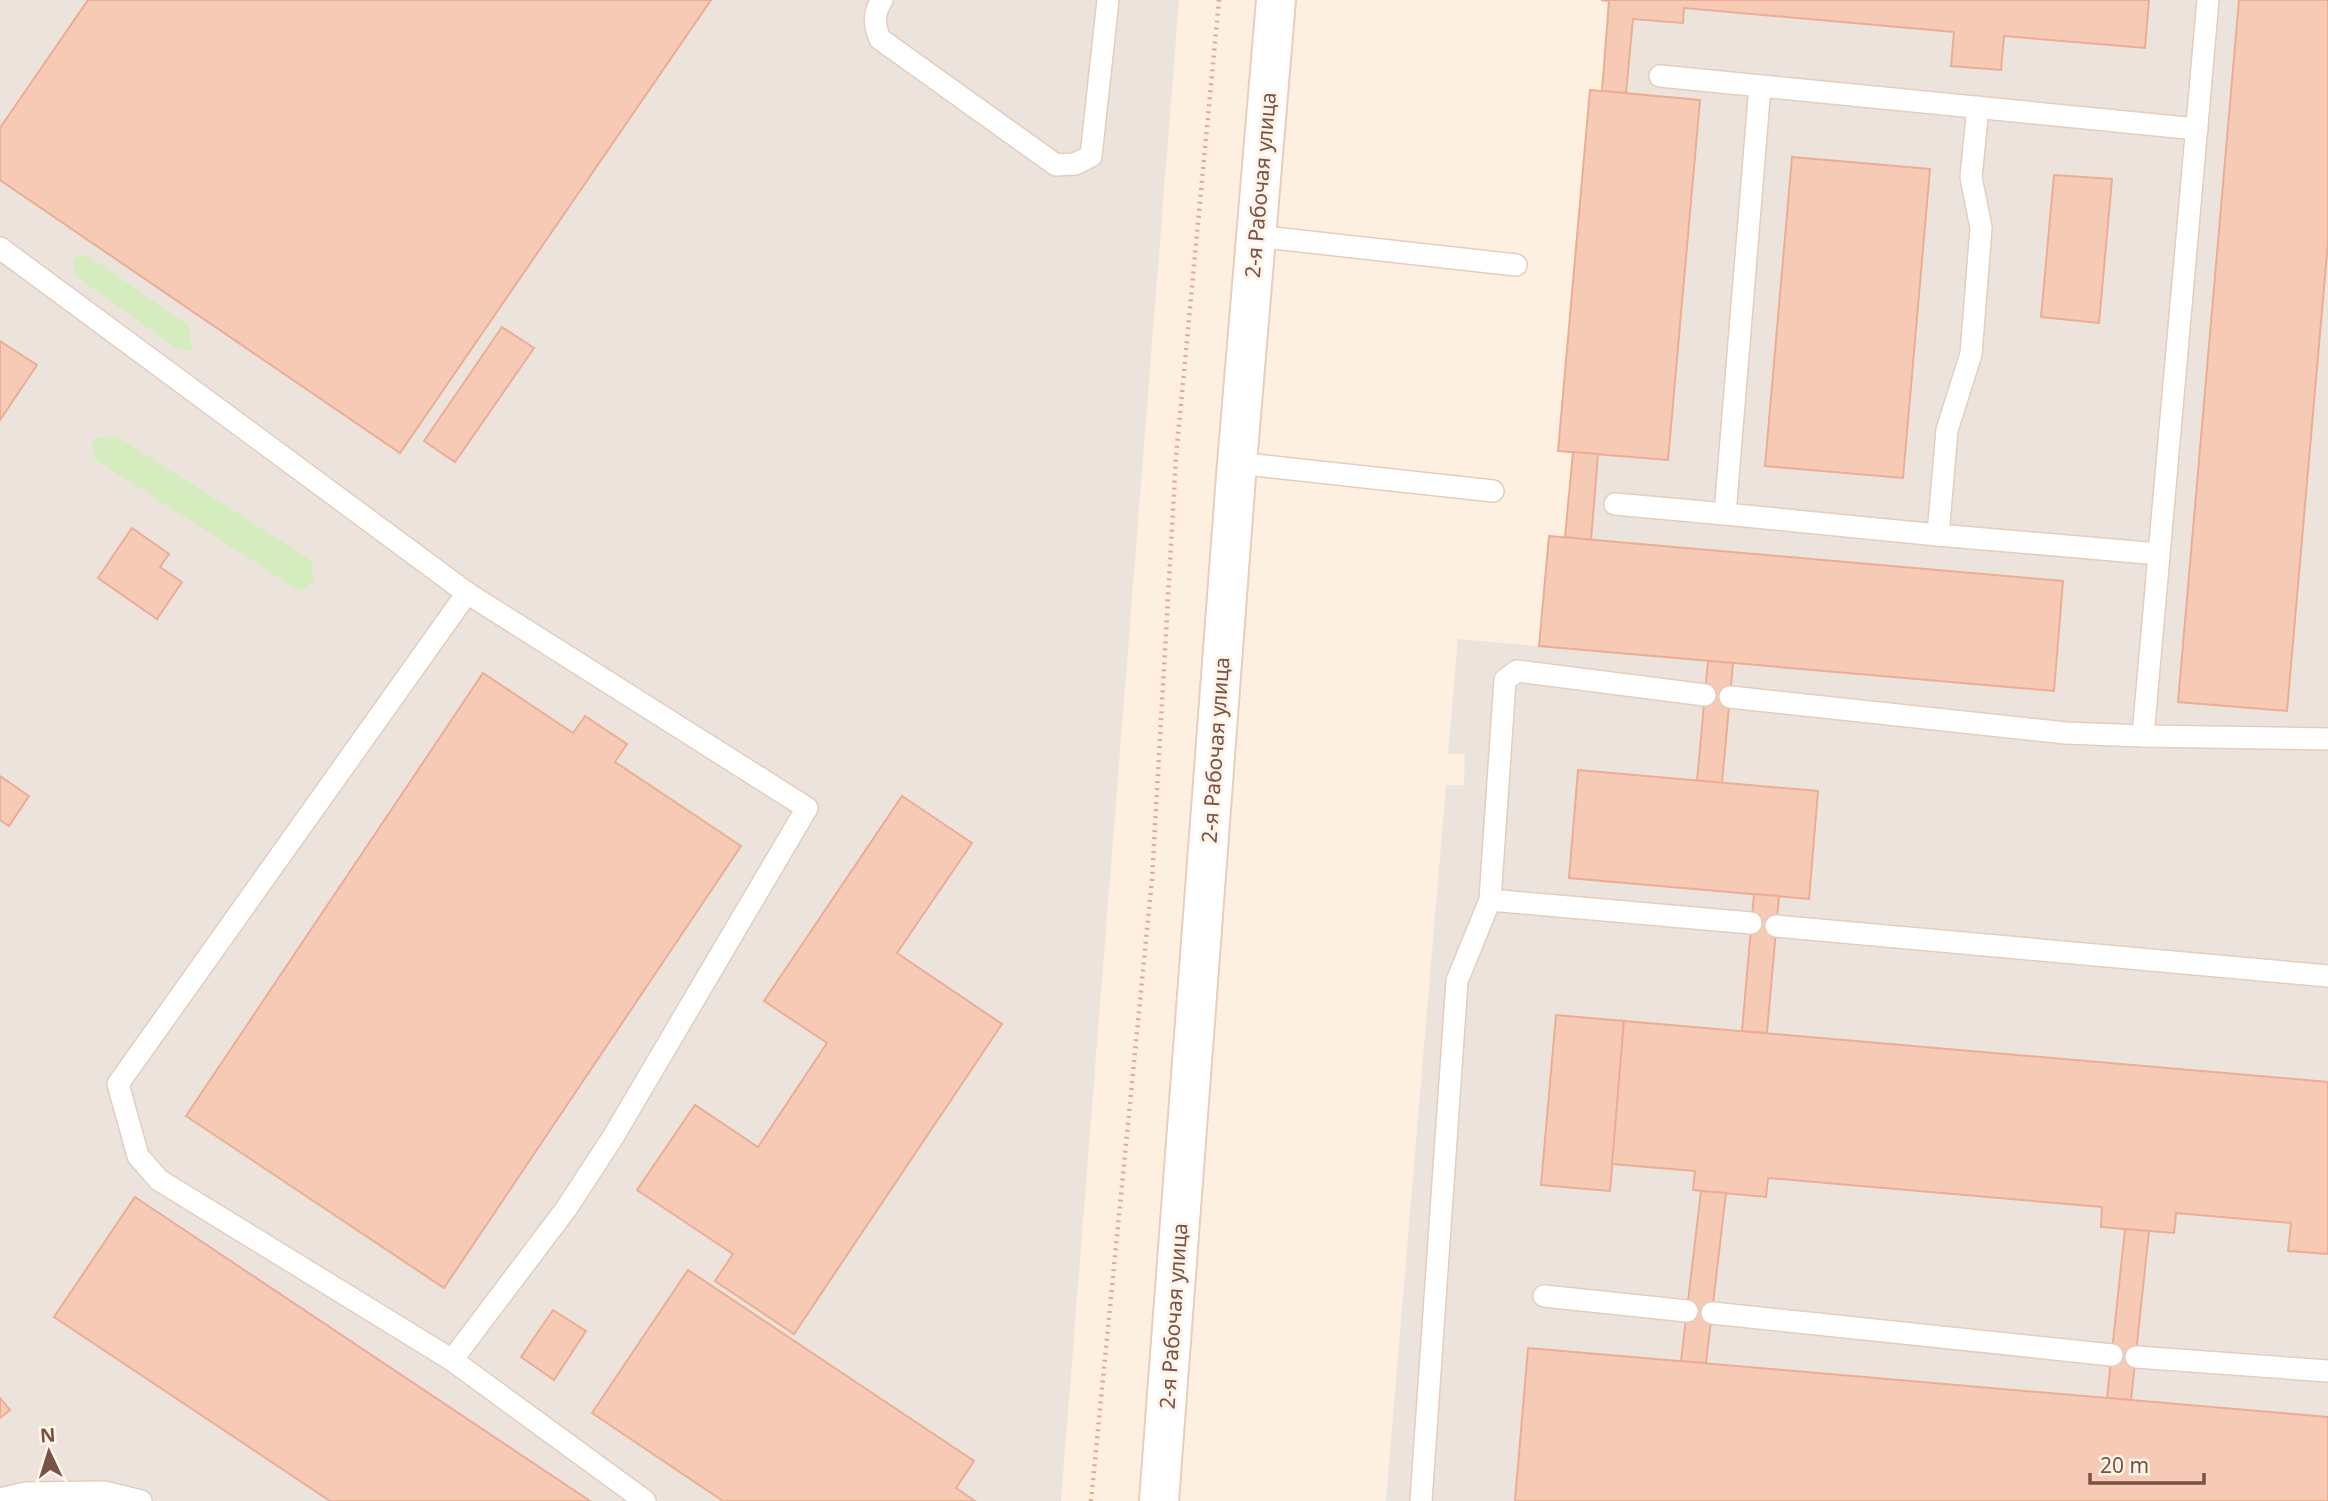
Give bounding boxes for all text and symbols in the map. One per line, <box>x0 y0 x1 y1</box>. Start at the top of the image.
street label: 2-я Рабочая улица <box>1238 91 1282 279</box>
street label: 2-я Рабочая улица <box>1195 656 1235 844</box>
street label: 2-я Рабочая улица <box>1153 1222 1193 1410</box>
north arrow <box>14 1417 84 1487</box>
text: N <box>39 1422 56 1449</box>
scale bar <box>2090 1442 2204 1486</box>
text: 20 m <box>2100 1451 2149 1479</box>

